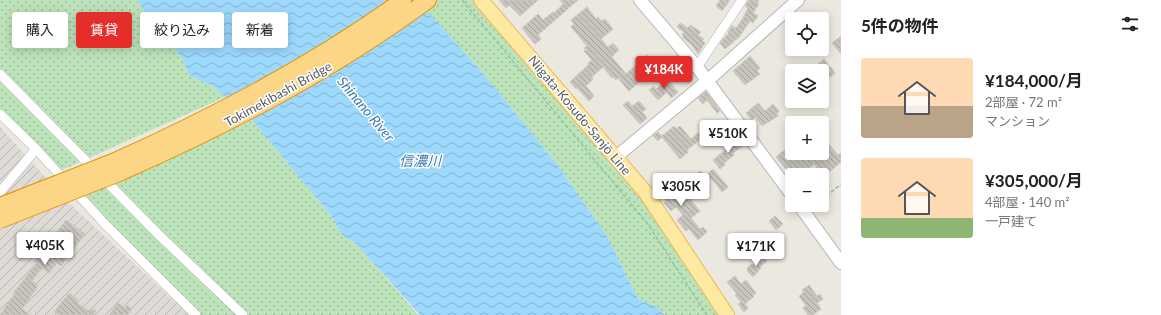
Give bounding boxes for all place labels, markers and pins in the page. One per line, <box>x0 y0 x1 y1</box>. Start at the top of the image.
pin: ¥184K <box>636 56 692 90</box>
pin: ¥510K <box>700 120 756 154</box>
pin: ¥305K <box>653 173 709 207</box>
pin: ¥405K <box>17 232 73 266</box>
pin: ¥171K <box>728 233 784 267</box>

